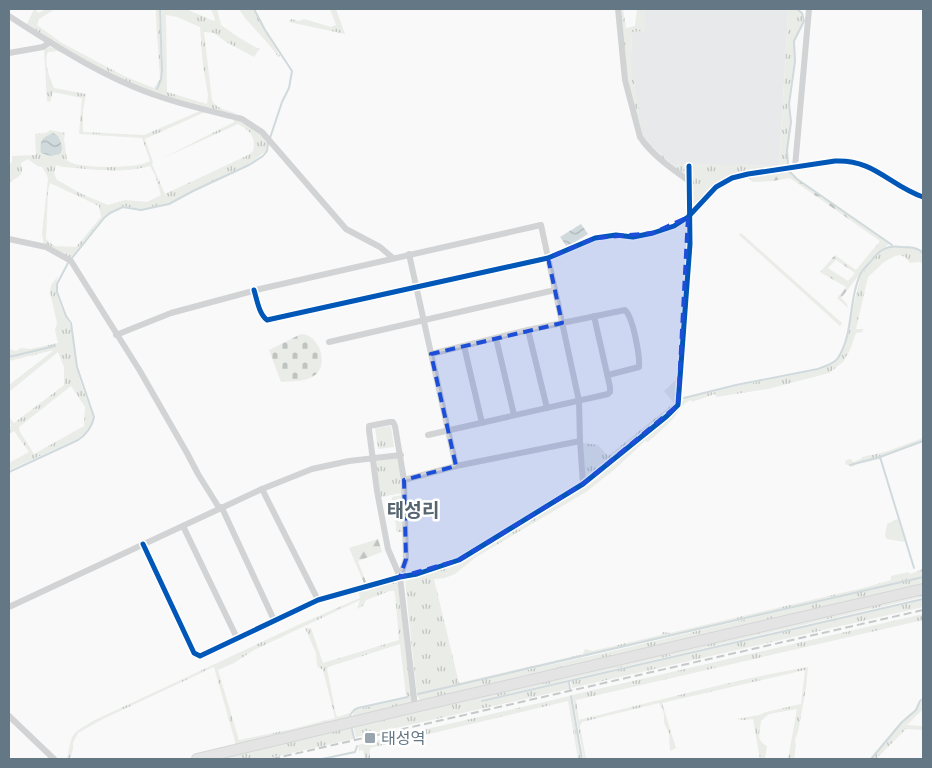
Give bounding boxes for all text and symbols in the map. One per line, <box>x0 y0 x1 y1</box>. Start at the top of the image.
district label: 태성리 <box>387 500 439 522</box>
place label: 태성역 <box>381 729 425 748</box>
marker: 태성역 <box>363 731 377 745</box>

